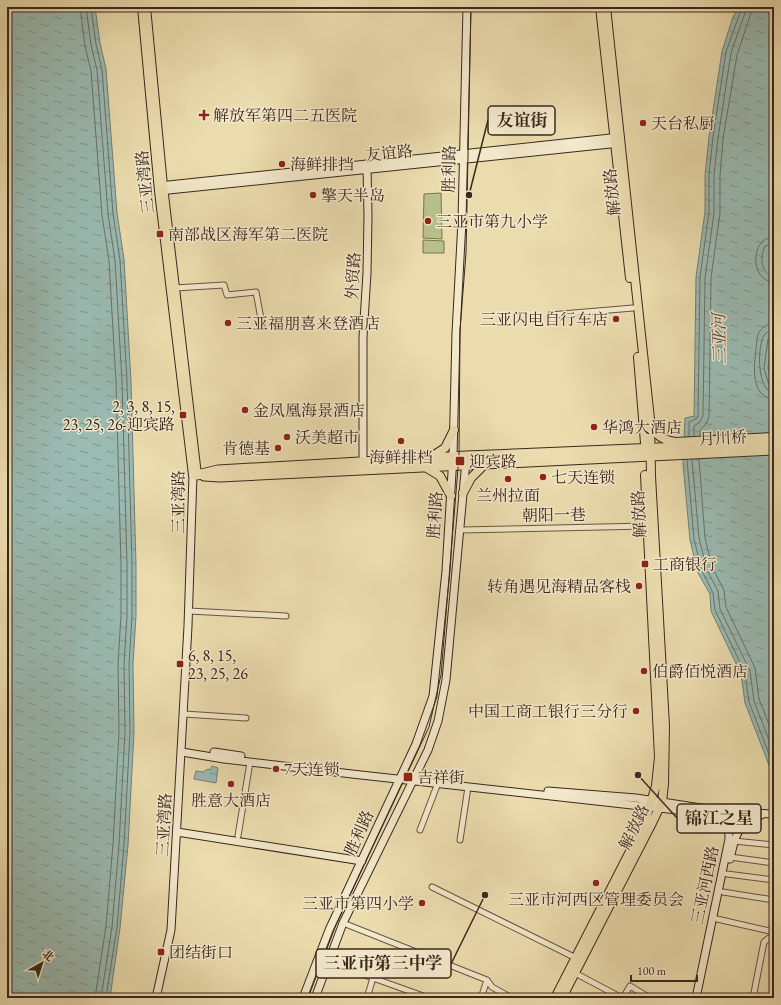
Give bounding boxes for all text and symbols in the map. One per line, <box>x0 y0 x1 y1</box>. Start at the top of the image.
place label: 解放军第四二五医院 <box>213 105 357 126</box>
callout: 友谊街 <box>488 106 555 135</box>
marker: 解放军第四二五医院 <box>198 109 210 121</box>
text: 友谊街 <box>497 109 548 131</box>
place label: 天台私厨 <box>651 113 715 134</box>
marker: 天台私厨 <box>638 118 648 128</box>
street label: 友谊路 <box>364 140 414 166</box>
street label: 胜利路 <box>438 145 460 193</box>
street label: 三亚湾路 <box>131 149 159 215</box>
place label: 海鲜排挡 <box>290 154 354 175</box>
marker: 海鲜排挡 <box>277 159 287 169</box>
street label: 解放路 <box>599 167 625 217</box>
place label: 擎天半岛 <box>321 185 385 206</box>
marker: 擎天半岛 <box>308 190 318 200</box>
place label: 三亚市第九小学 <box>436 211 548 232</box>
marker: 三亚市第九小学 <box>423 216 433 226</box>
place label: 南部战区海军第二医院 <box>168 224 328 245</box>
marker: 南部战区海军第二医院 <box>155 229 165 239</box>
street label: 外贸路 <box>341 251 365 301</box>
place label: 三亚闪电自行车店 <box>480 309 608 330</box>
water label: 三亚河 <box>708 310 730 365</box>
place label: 三亚福朋喜来登酒店 <box>236 313 380 334</box>
marker: 三亚闪电自行车店 <box>611 314 621 324</box>
marker: 三亚福朋喜来登酒店 <box>223 318 233 328</box>
place label: 2, 3, 8, 15, 23, 25, 26-迎宾路 <box>63 396 175 435</box>
place label: 金凤凰海景酒店 <box>253 400 365 421</box>
marker: 金凤凰海景酒店 <box>240 405 250 415</box>
marker: 2, 3, 8, 15, 23, 25, 26-迎宾路 <box>178 410 188 420</box>
place label: 华鸿大酒店 <box>602 417 682 438</box>
marker: 华鸿大酒店 <box>589 422 599 432</box>
street label: 月川桥 <box>698 426 748 450</box>
place label: 沃美超市 <box>295 427 359 448</box>
marker: 沃美超市 <box>282 432 292 442</box>
marker: 海鲜排档 <box>396 436 406 446</box>
place label: 肯德基 <box>222 438 270 459</box>
marker: 肯德基 <box>273 443 283 453</box>
place label: 海鲜排档 <box>369 447 433 468</box>
place label: 迎宾路 <box>469 451 517 472</box>
marker: 迎宾路 <box>454 455 466 467</box>
place label: 七天连锁 <box>551 467 615 488</box>
street label: 三亚湾路 <box>168 470 189 534</box>
marker: 七天连锁 <box>538 472 548 482</box>
marker: 兰州拉面 <box>503 474 513 484</box>
place label: 兰州拉面 <box>476 485 540 506</box>
street label: 解放路 <box>627 489 651 539</box>
street label: 胜利路 <box>423 490 447 540</box>
street label: 朝阳一巷 <box>522 504 586 526</box>
place label: 工商银行 <box>653 554 717 575</box>
marker: 工商银行 <box>640 559 650 569</box>
place label: 转角遇见海精品客栈 <box>487 576 631 597</box>
marker: 转角遇见海精品客栈 <box>634 581 644 591</box>
place label: 6, 8, 15, 23, 25, 26 <box>188 645 248 684</box>
marker: 6, 8, 15, 23, 25, 26 <box>175 659 185 669</box>
place label: 伯爵佰悦酒店 <box>652 661 748 682</box>
marker: 伯爵佰悦酒店 <box>639 666 649 676</box>
place label: 中国工商工银行三分行 <box>468 701 628 722</box>
marker: 中国工商工银行三分行 <box>631 706 641 716</box>
place label: 7天连锁 <box>284 759 340 780</box>
marker: 7天连锁 <box>271 764 281 774</box>
place label: 吉祥街 <box>417 767 465 788</box>
marker: 吉祥街 <box>402 771 414 783</box>
marker: 胜意大酒店 <box>226 779 236 789</box>
place label: 胜意大酒店 <box>191 790 271 811</box>
street label: 三亚湾路 <box>152 792 176 858</box>
street label: 解放路 <box>614 801 654 853</box>
callout: 锦江之星 <box>677 804 761 833</box>
street label: 胜利路 <box>340 807 378 859</box>
text: 锦江之星 <box>685 807 753 829</box>
street label: 三亚河西路 <box>686 844 724 926</box>
marker: 三亚市河西区管理委员会 <box>591 878 601 888</box>
place label: 三亚市河西区管理委员会 <box>508 889 684 910</box>
place label: 三亚市第四小学 <box>302 893 414 914</box>
marker: 三亚市第四小学 <box>417 898 427 908</box>
place label: 团结街口 <box>169 942 233 963</box>
north arrow <box>22 943 62 983</box>
text: 北 <box>40 946 57 964</box>
marker: 团结街口 <box>156 947 166 957</box>
callout: 三亚市第三中学 <box>316 949 451 978</box>
text: 三亚市第三中学 <box>324 952 443 974</box>
scale bar <box>631 957 697 983</box>
text: 100 m <box>637 963 667 979</box>

